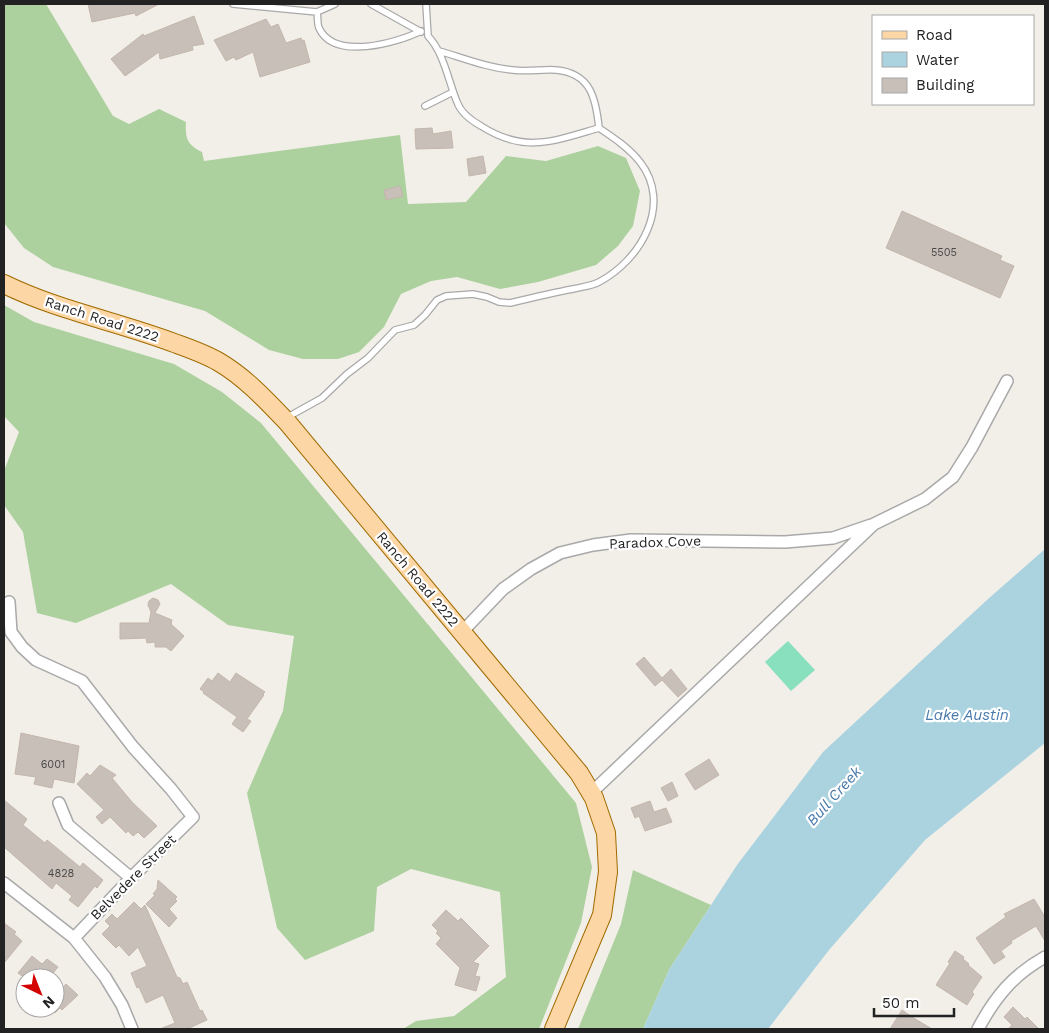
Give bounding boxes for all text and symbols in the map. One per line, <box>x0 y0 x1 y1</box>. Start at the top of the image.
legend <box>872 15 1034 105</box>
text: Road <box>916 26 953 44</box>
text: Water <box>916 51 959 69</box>
text: Building <box>916 76 974 94</box>
house number: 5505 <box>931 246 957 259</box>
street label: Ranch Road 2222 <box>43 293 161 345</box>
street label: Ranch Road 2222 <box>374 528 462 630</box>
street label: Paradox Cove <box>609 532 701 552</box>
water label: Lake Austin <box>925 706 1009 724</box>
house number: 6001 <box>41 758 65 771</box>
water label: Bull Creek <box>803 762 866 829</box>
street label: Belvedere Street <box>87 831 179 923</box>
house number: 4828 <box>48 867 75 880</box>
north arrow <box>15 968 65 1018</box>
scale bar <box>874 986 954 1018</box>
text: N <box>40 993 58 1012</box>
text: 50 m <box>882 994 919 1012</box>

